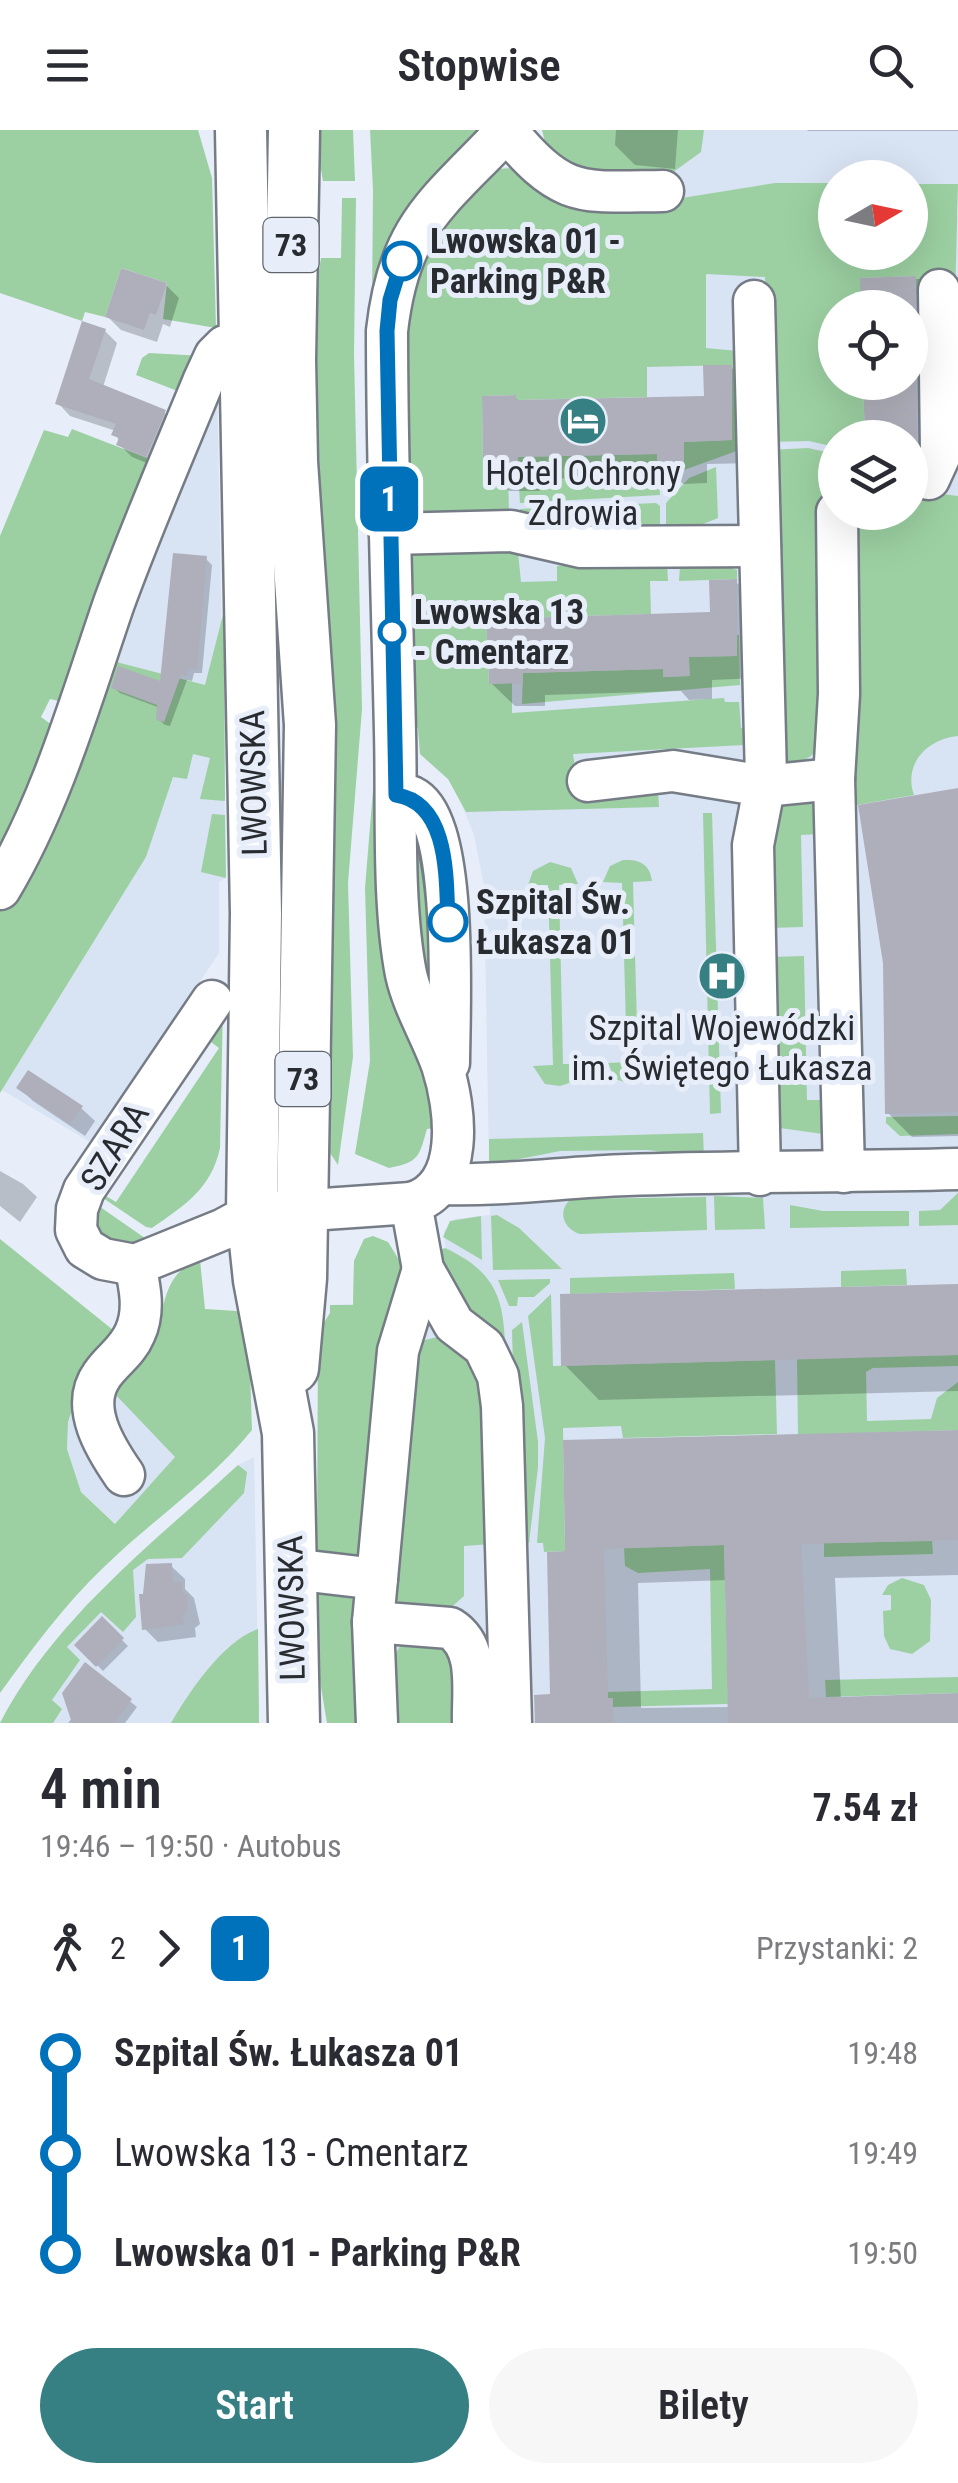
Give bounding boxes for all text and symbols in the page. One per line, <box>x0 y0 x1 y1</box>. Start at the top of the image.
icon: menu <box>40 38 95 93</box>
icon: search <box>863 38 918 93</box>
text: Stopwise <box>397 39 561 92</box>
north arrow <box>818 160 928 270</box>
map controls <box>818 160 928 530</box>
road number: 73 <box>264 218 318 272</box>
place label: Lwowska 01 - Parking P&R <box>430 221 621 302</box>
marker: Lwowska 01 - Parking P&R <box>383 242 421 280</box>
button: locate <box>818 290 928 400</box>
hotel icon: Hotel Ochrony Zdrowia <box>557 395 609 447</box>
button: layers <box>818 420 928 530</box>
place label: Hotel Ochrony Zdrowia <box>485 453 681 534</box>
line badge: 1 <box>356 466 422 532</box>
text: 1 <box>380 479 398 520</box>
place label: Lwowska 13 - Cmentarz <box>414 592 584 673</box>
marker: Lwowska 13 - Cmentarz <box>379 619 405 645</box>
street label: LWOWSKA <box>232 710 276 856</box>
place label: Szpital Św. Łukasza 01 <box>476 881 635 963</box>
marker: Szpital Św. Łukasza 01 <box>429 903 467 941</box>
hospital icon: Szpital Wojewódzki im. Świętego Łukasza <box>696 950 748 1002</box>
place label: Szpital Wojewódzki im. Świętego Łukasza <box>572 1008 872 1089</box>
road number: 73 <box>276 1052 330 1106</box>
street label: SZARA <box>72 1096 158 1198</box>
street label: LWOWSKA <box>270 1535 314 1681</box>
text: 4 min <box>40 1757 162 1821</box>
text: 7.54 zł <box>813 1786 918 1830</box>
text: 19:46 – 19:50 · Autobus <box>40 1827 342 1865</box>
icon: walk <box>40 1921 95 1976</box>
icon: forward <box>141 1921 196 1976</box>
text: 1 <box>231 1928 249 1969</box>
text: 2 <box>110 1929 126 1967</box>
text: Przystanki: 2 <box>756 1929 918 1967</box>
text: Szpital Św. Łukasza 01 <box>114 2031 463 2075</box>
text: 19:48 <box>847 2034 918 2072</box>
text: Lwowska 13 - Cmentarz <box>114 2131 469 2175</box>
text: 19:49 <box>847 2134 918 2172</box>
text: Lwowska 01 - Parking P&R <box>114 2231 521 2275</box>
text: 19:50 <box>847 2234 918 2272</box>
button: Start <box>40 2348 469 2463</box>
button: Bilety <box>489 2348 918 2463</box>

